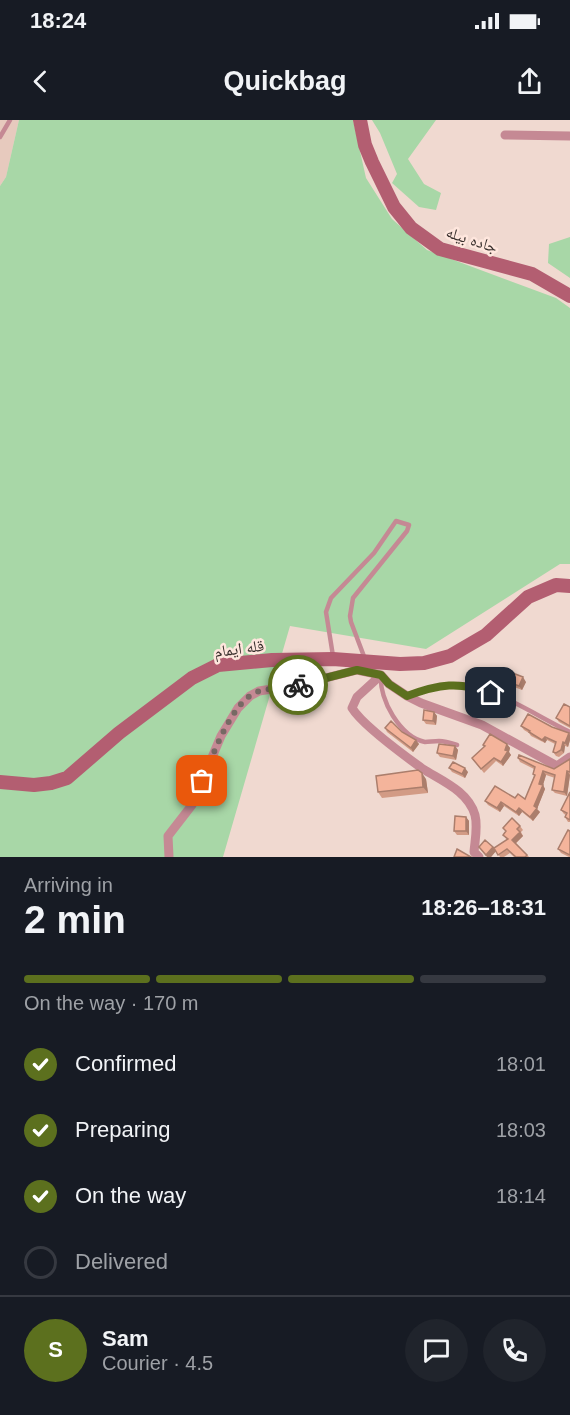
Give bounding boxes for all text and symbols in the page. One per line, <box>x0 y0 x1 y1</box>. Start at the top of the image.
text: 18:24 <box>30 8 86 33</box>
icon: back <box>24 65 57 98</box>
icon: share <box>513 65 546 98</box>
text: Quickbag <box>223 66 347 96</box>
street label: جاده بیله <box>444 223 500 256</box>
street label: قله ایمام <box>213 637 265 662</box>
courier <box>268 655 328 715</box>
pin <box>465 667 516 718</box>
icon: bike <box>282 669 315 702</box>
icon: home <box>474 676 507 709</box>
pin <box>176 755 227 806</box>
icon: bag <box>185 764 218 797</box>
text: Arriving in <box>24 874 113 896</box>
text: 18:26–18:31 <box>421 895 546 920</box>
text: 2 min <box>24 898 126 941</box>
text: On the way · 170 m <box>24 992 199 1014</box>
icon: check <box>24 1048 57 1081</box>
text: Confirmed <box>75 1051 176 1076</box>
text: 18:01 <box>496 1053 546 1075</box>
icon: check <box>24 1114 57 1147</box>
text: Preparing <box>75 1117 170 1142</box>
text: 18:03 <box>496 1119 546 1141</box>
icon: check <box>24 1180 57 1213</box>
text: On the way <box>75 1183 186 1208</box>
text: 18:14 <box>496 1185 546 1207</box>
text: Delivered <box>75 1249 168 1274</box>
button: chat <box>405 1319 468 1382</box>
button: phone <box>483 1319 546 1382</box>
text: Sam <box>102 1326 148 1351</box>
text: S <box>48 1337 63 1362</box>
text: Courier · 4.5 <box>102 1352 213 1374</box>

